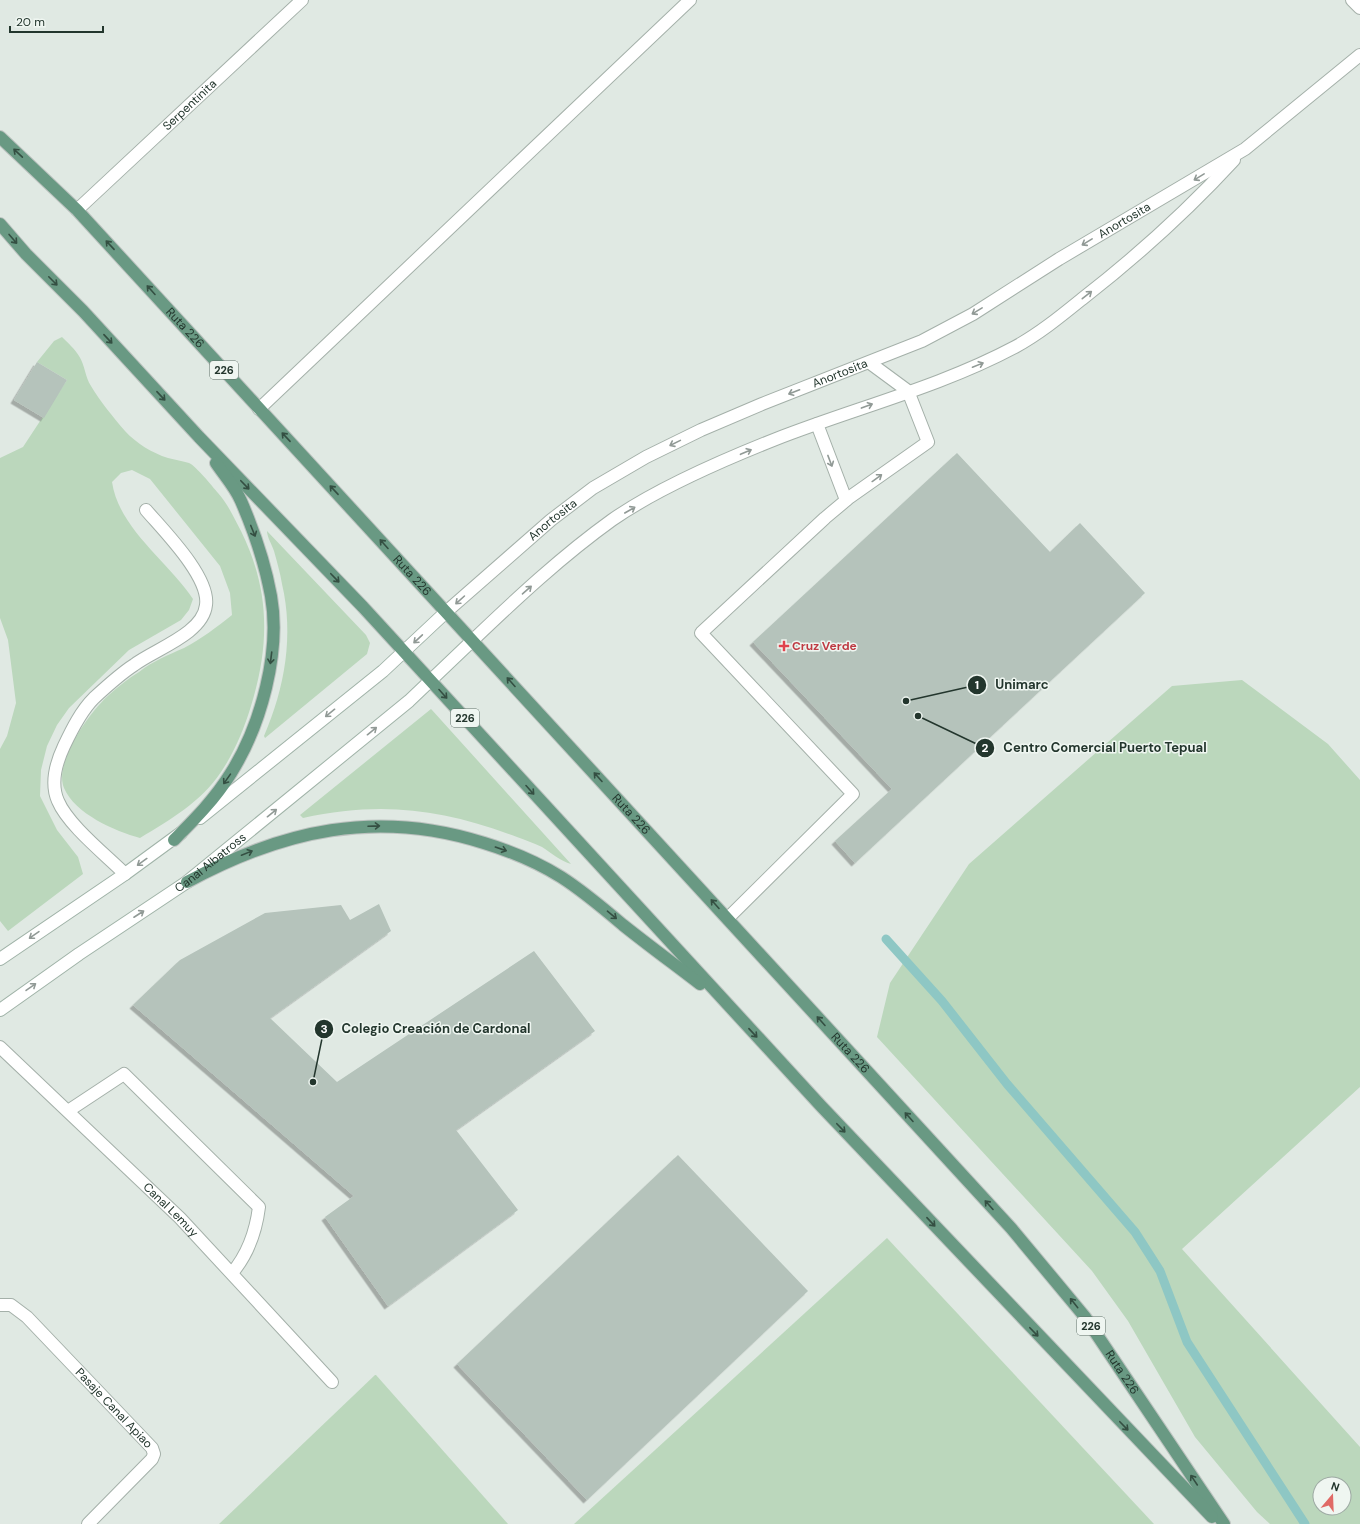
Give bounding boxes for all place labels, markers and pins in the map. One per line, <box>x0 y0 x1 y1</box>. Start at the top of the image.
place label: Cruz Verde <box>792 638 857 654</box>
marker: Cruz Verde <box>779 641 789 651</box>
callout: Unimarc <box>967 672 1057 697</box>
callout: Centro Comercial Puerto Tepual <box>975 735 1214 760</box>
callout: Colegio Creación de Cardonal <box>314 1016 539 1041</box>

